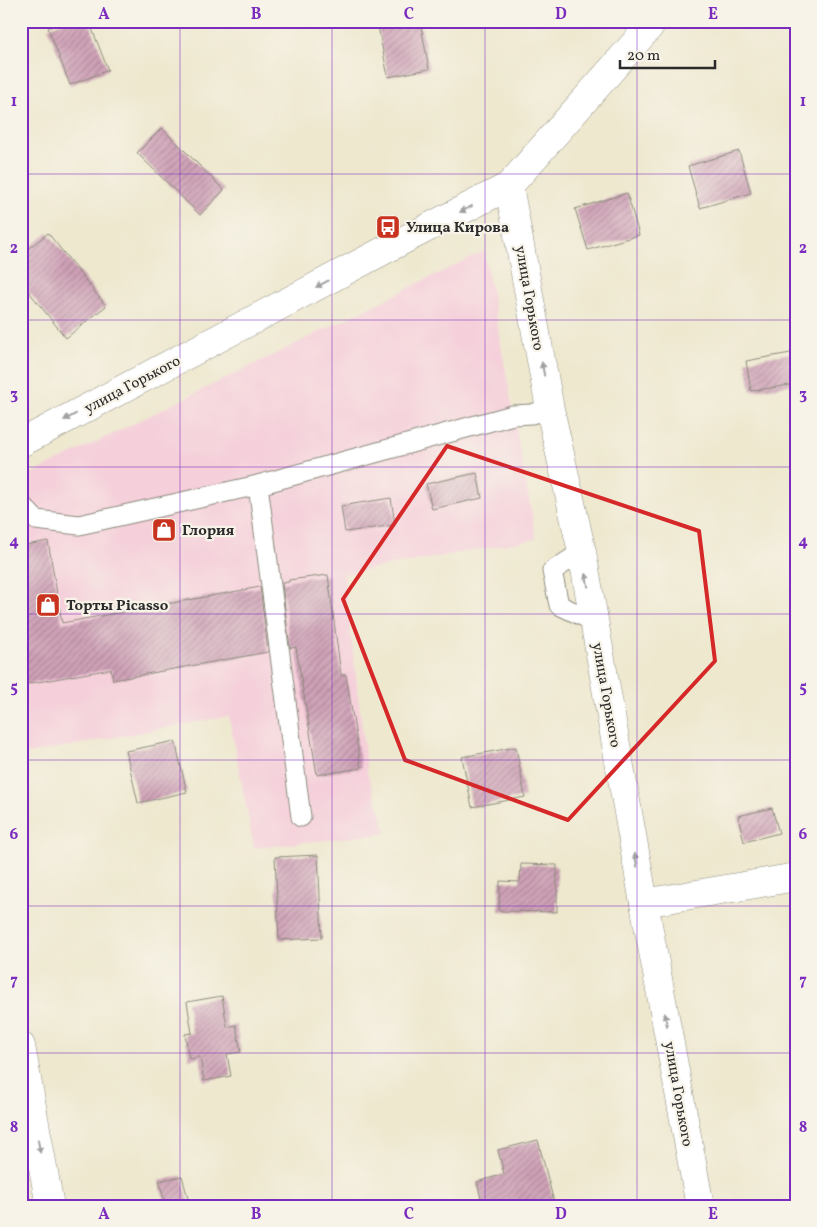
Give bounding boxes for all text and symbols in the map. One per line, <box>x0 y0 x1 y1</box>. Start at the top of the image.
text: A <box>98 4 110 26</box>
text: B <box>251 4 262 26</box>
text: C <box>404 4 414 26</box>
text: D <box>555 4 567 26</box>
text: E <box>708 4 718 26</box>
scale bar <box>620 38 714 70</box>
text: 20 m <box>627 46 660 67</box>
text: 1 <box>11 91 17 113</box>
text: 1 <box>800 91 806 113</box>
one-way arrow <box>458 205 473 213</box>
bus stop icon: Улица Кирова <box>375 214 401 240</box>
place label: Улица Кирова <box>406 218 509 239</box>
text: 2 <box>10 238 18 260</box>
text: 2 <box>799 238 807 260</box>
street label: улица Горького <box>509 244 548 352</box>
one-way arrow <box>314 280 329 288</box>
street label: улица Горького <box>81 351 184 420</box>
one-way arrow <box>538 361 546 377</box>
text: 3 <box>10 384 18 406</box>
text: 3 <box>799 384 807 406</box>
one-way arrow <box>62 413 77 421</box>
shop icon: Глория <box>151 517 177 543</box>
place label: Глория <box>182 521 235 542</box>
text: 4 <box>9 531 19 553</box>
text: 4 <box>798 531 808 553</box>
one-way arrow <box>583 571 591 587</box>
shop icon: Торты Picasso <box>35 592 61 618</box>
place label: Торты Picasso <box>66 596 169 617</box>
street label: улица Горького <box>586 641 625 749</box>
text: 5 <box>10 677 18 699</box>
text: 5 <box>799 677 807 699</box>
text: 6 <box>10 824 19 846</box>
text: 6 <box>799 824 808 846</box>
one-way arrow <box>632 852 640 868</box>
text: 7 <box>10 970 18 992</box>
text: 7 <box>799 970 807 992</box>
one-way arrow <box>661 1012 669 1028</box>
street label: улица Горького <box>658 1040 697 1148</box>
text: 8 <box>10 1117 18 1139</box>
text: 8 <box>799 1117 807 1139</box>
one-way arrow <box>36 1138 44 1154</box>
text: A <box>98 1204 110 1226</box>
text: B <box>251 1204 262 1226</box>
text: C <box>404 1204 414 1226</box>
text: D <box>555 1204 567 1226</box>
text: E <box>708 1204 718 1226</box>

